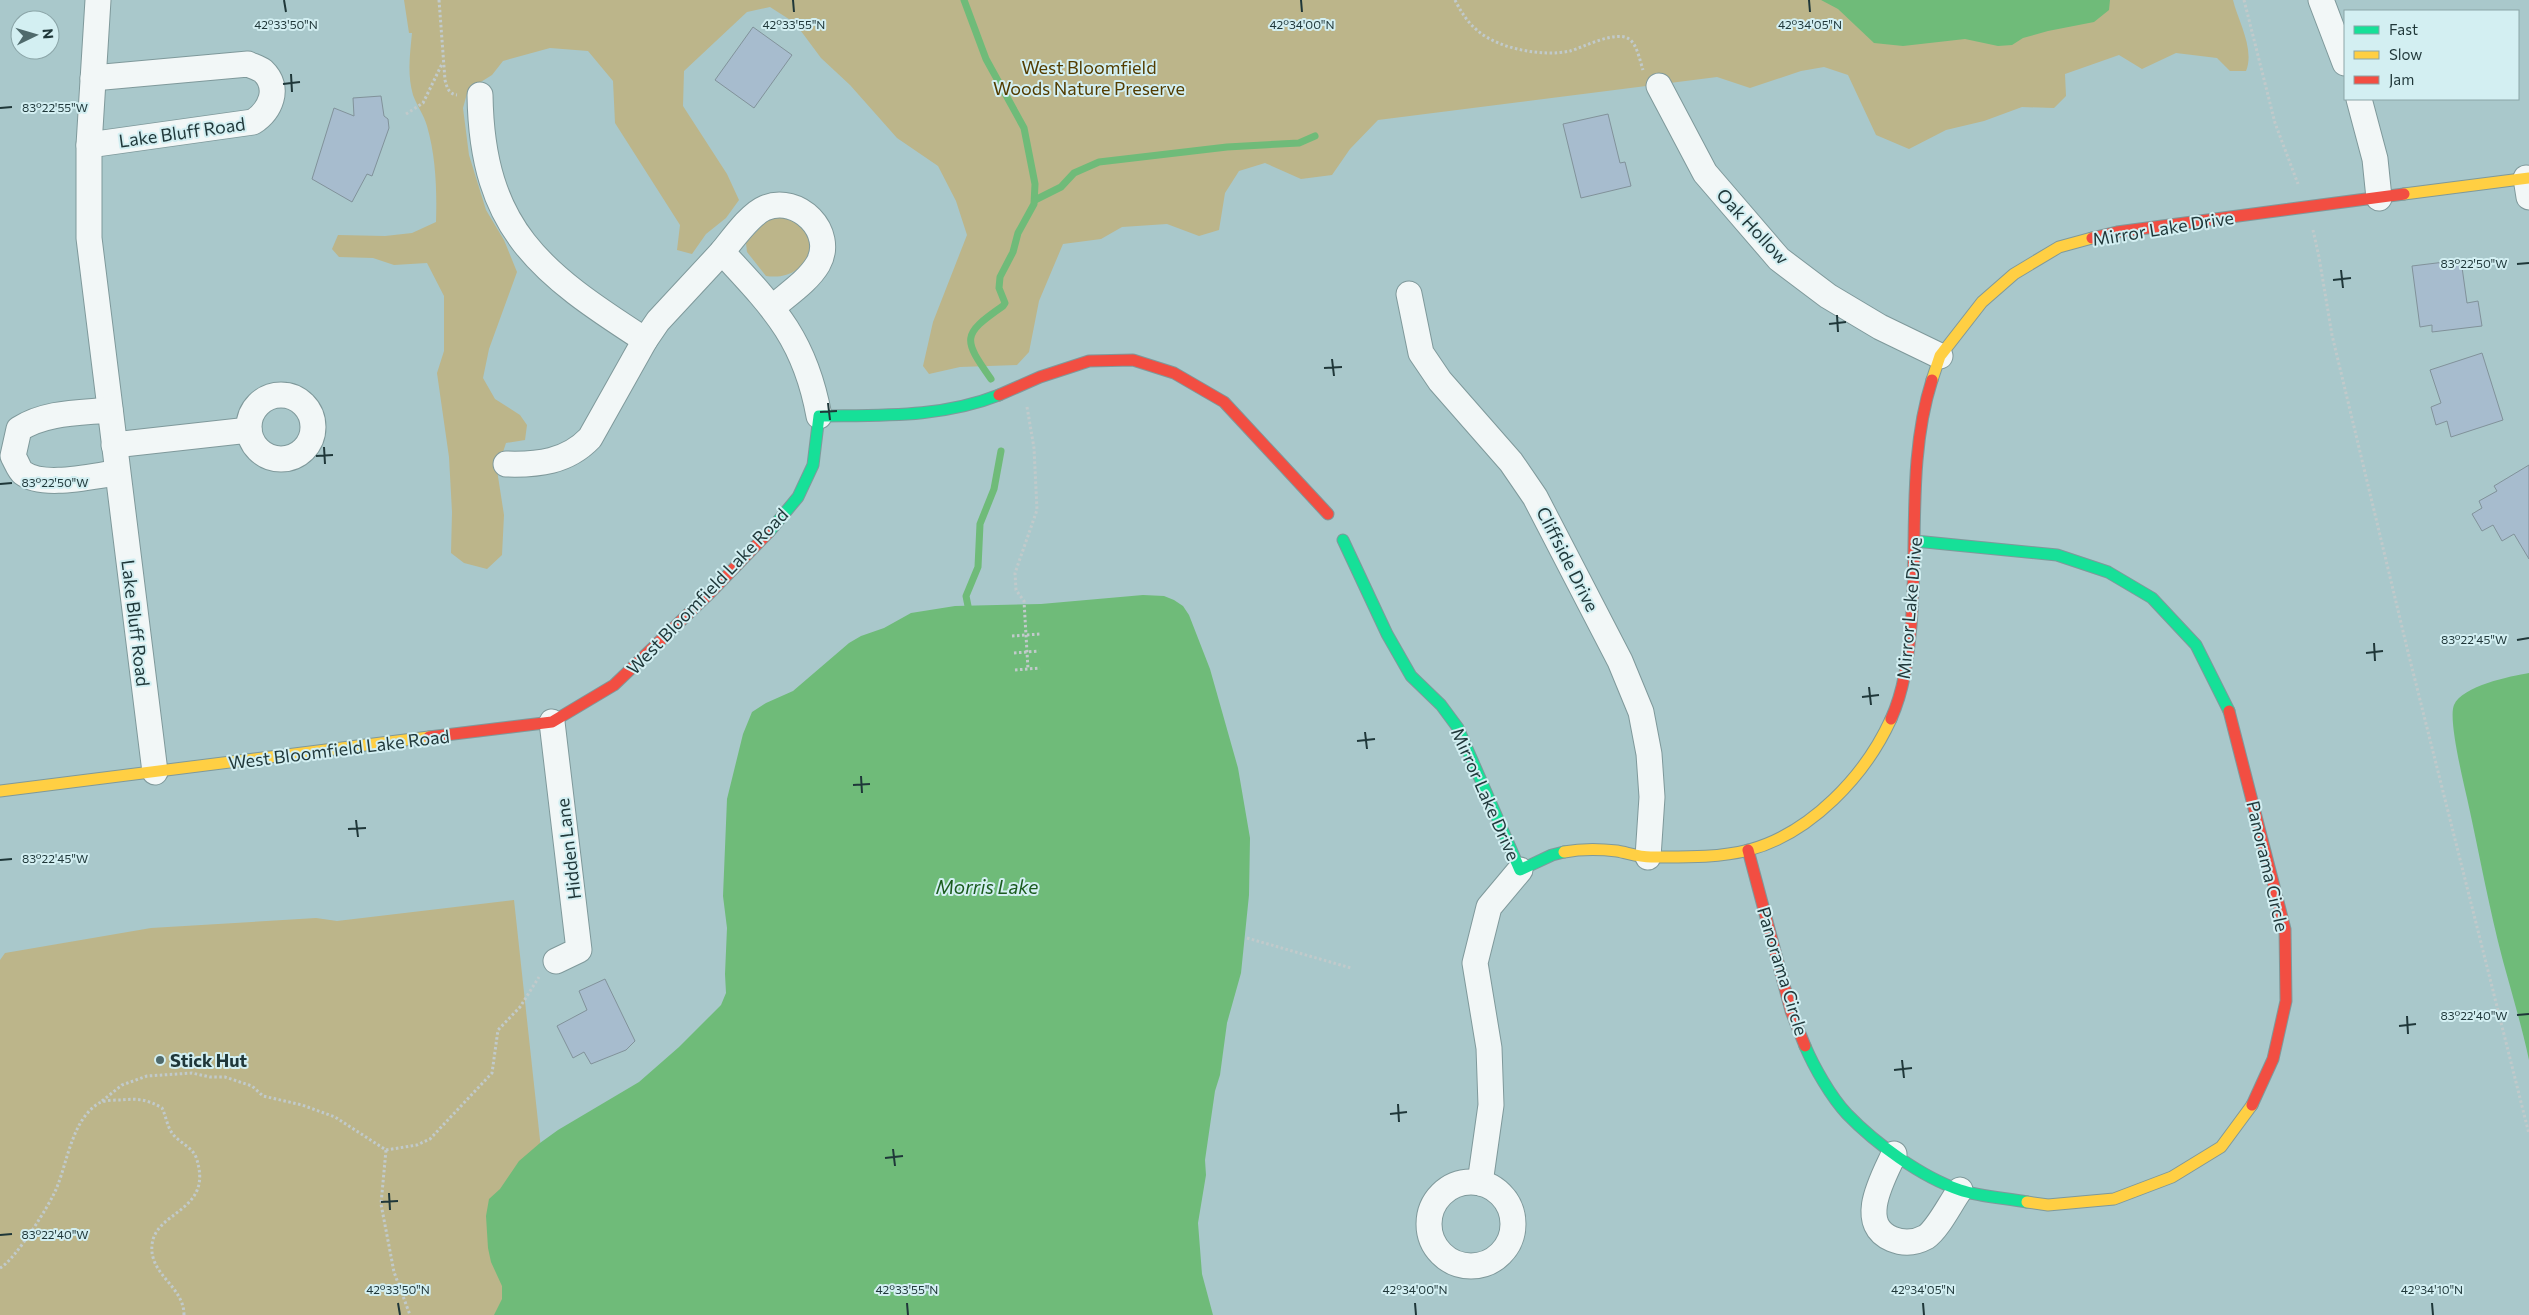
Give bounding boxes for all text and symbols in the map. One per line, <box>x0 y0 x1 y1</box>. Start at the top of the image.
north arrow <box>10 10 60 60</box>
legend <box>2344 10 2519 100</box>
text: 42°33'50"N <box>254 17 318 31</box>
text: 42°33'55"N <box>763 17 825 31</box>
text: 42°34'00"N <box>1269 17 1335 31</box>
text: 42°34'05"N <box>1778 17 1842 31</box>
text: Fast <box>2389 20 2418 38</box>
text: N <box>40 28 57 40</box>
text: Slow <box>2389 45 2422 63</box>
park label: West Bloomfield Woods Nature Preserve <box>993 56 1185 99</box>
text: Jam <box>2389 70 2414 88</box>
text: 83°22'55"W <box>22 100 88 114</box>
street label: Lake Bluff Road <box>117 112 247 152</box>
street label: Oak Hollow <box>1712 184 1794 268</box>
street label: Mirror Lake Drive <box>2091 206 2235 250</box>
text: 83°22'50"W <box>2441 256 2507 270</box>
text: 83°22'50"W <box>22 475 88 489</box>
street label: West Bloomfield Lake Road <box>622 503 792 679</box>
street label: Cliffside Drive <box>1532 503 1604 615</box>
street label: Mirror Lake Drive <box>1892 536 1926 680</box>
street label: Lake Bluff Road <box>117 558 155 688</box>
text: 83°22'45"W <box>2441 632 2507 646</box>
street label: Mirror Lake Drive <box>1447 724 1525 864</box>
street label: West Bloomfield Lake Road <box>227 725 451 773</box>
street label: Hidden Lane <box>551 797 585 901</box>
street label: Panorama Circle <box>2242 798 2294 934</box>
text: 83°22'45"W <box>22 851 88 865</box>
water label: Morris Lake <box>936 875 1038 898</box>
street label: Panorama Circle <box>1753 904 1813 1038</box>
text: 83°22'40"W <box>2440 1008 2508 1022</box>
place label: Stick Hut <box>170 1049 248 1071</box>
marker: Stick Hut <box>154 1054 166 1066</box>
text: 83°22'40"W <box>21 1227 89 1241</box>
text: 42°33'50"N <box>366 1282 430 1296</box>
text: 42°33'55"N <box>876 1282 938 1296</box>
text: 42°34'00"N <box>1382 1282 1448 1296</box>
text: 42°34'05"N <box>1891 1282 1955 1296</box>
text: 42°34'10"N <box>2401 1282 2463 1296</box>

